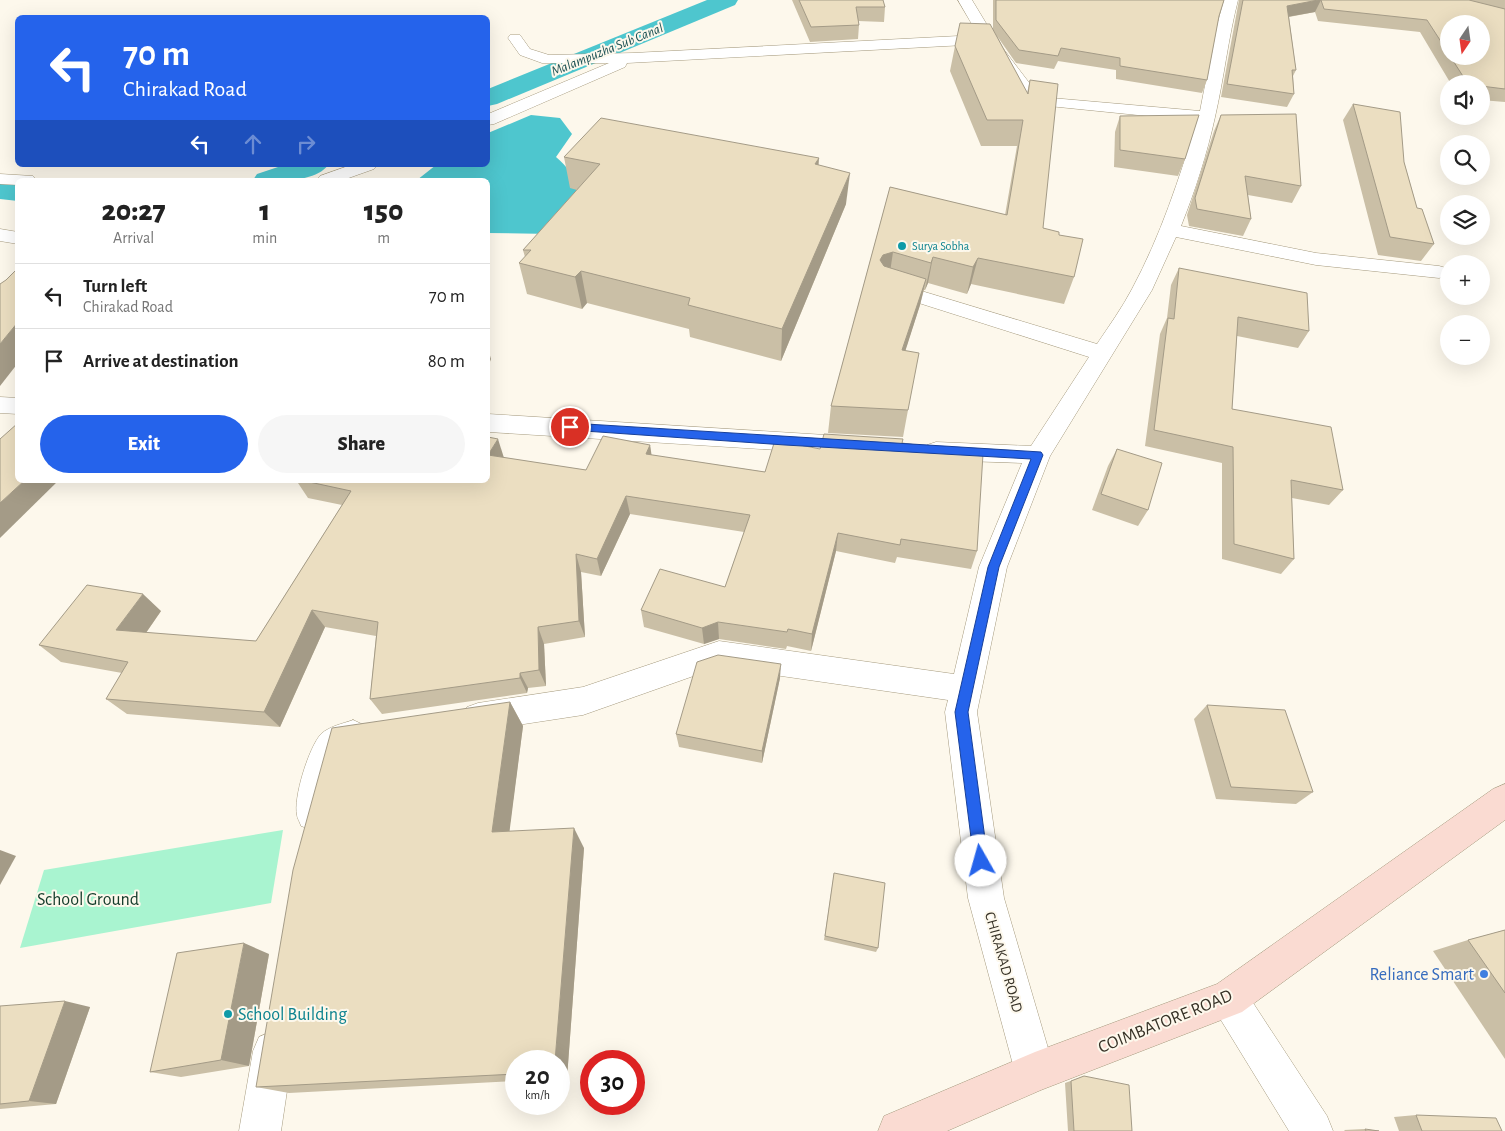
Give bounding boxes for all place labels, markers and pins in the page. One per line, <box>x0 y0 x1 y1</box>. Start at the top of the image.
marker: Surya Sobha <box>896 240 908 252</box>
place label: Surya Sobha <box>912 240 970 253</box>
pin <box>549 406 591 448</box>
place label: Reliance Smart <box>1370 966 1474 984</box>
marker: Reliance Smart <box>1478 968 1490 980</box>
place label: School Building <box>238 1006 347 1024</box>
marker: School Building <box>222 1008 234 1020</box>

